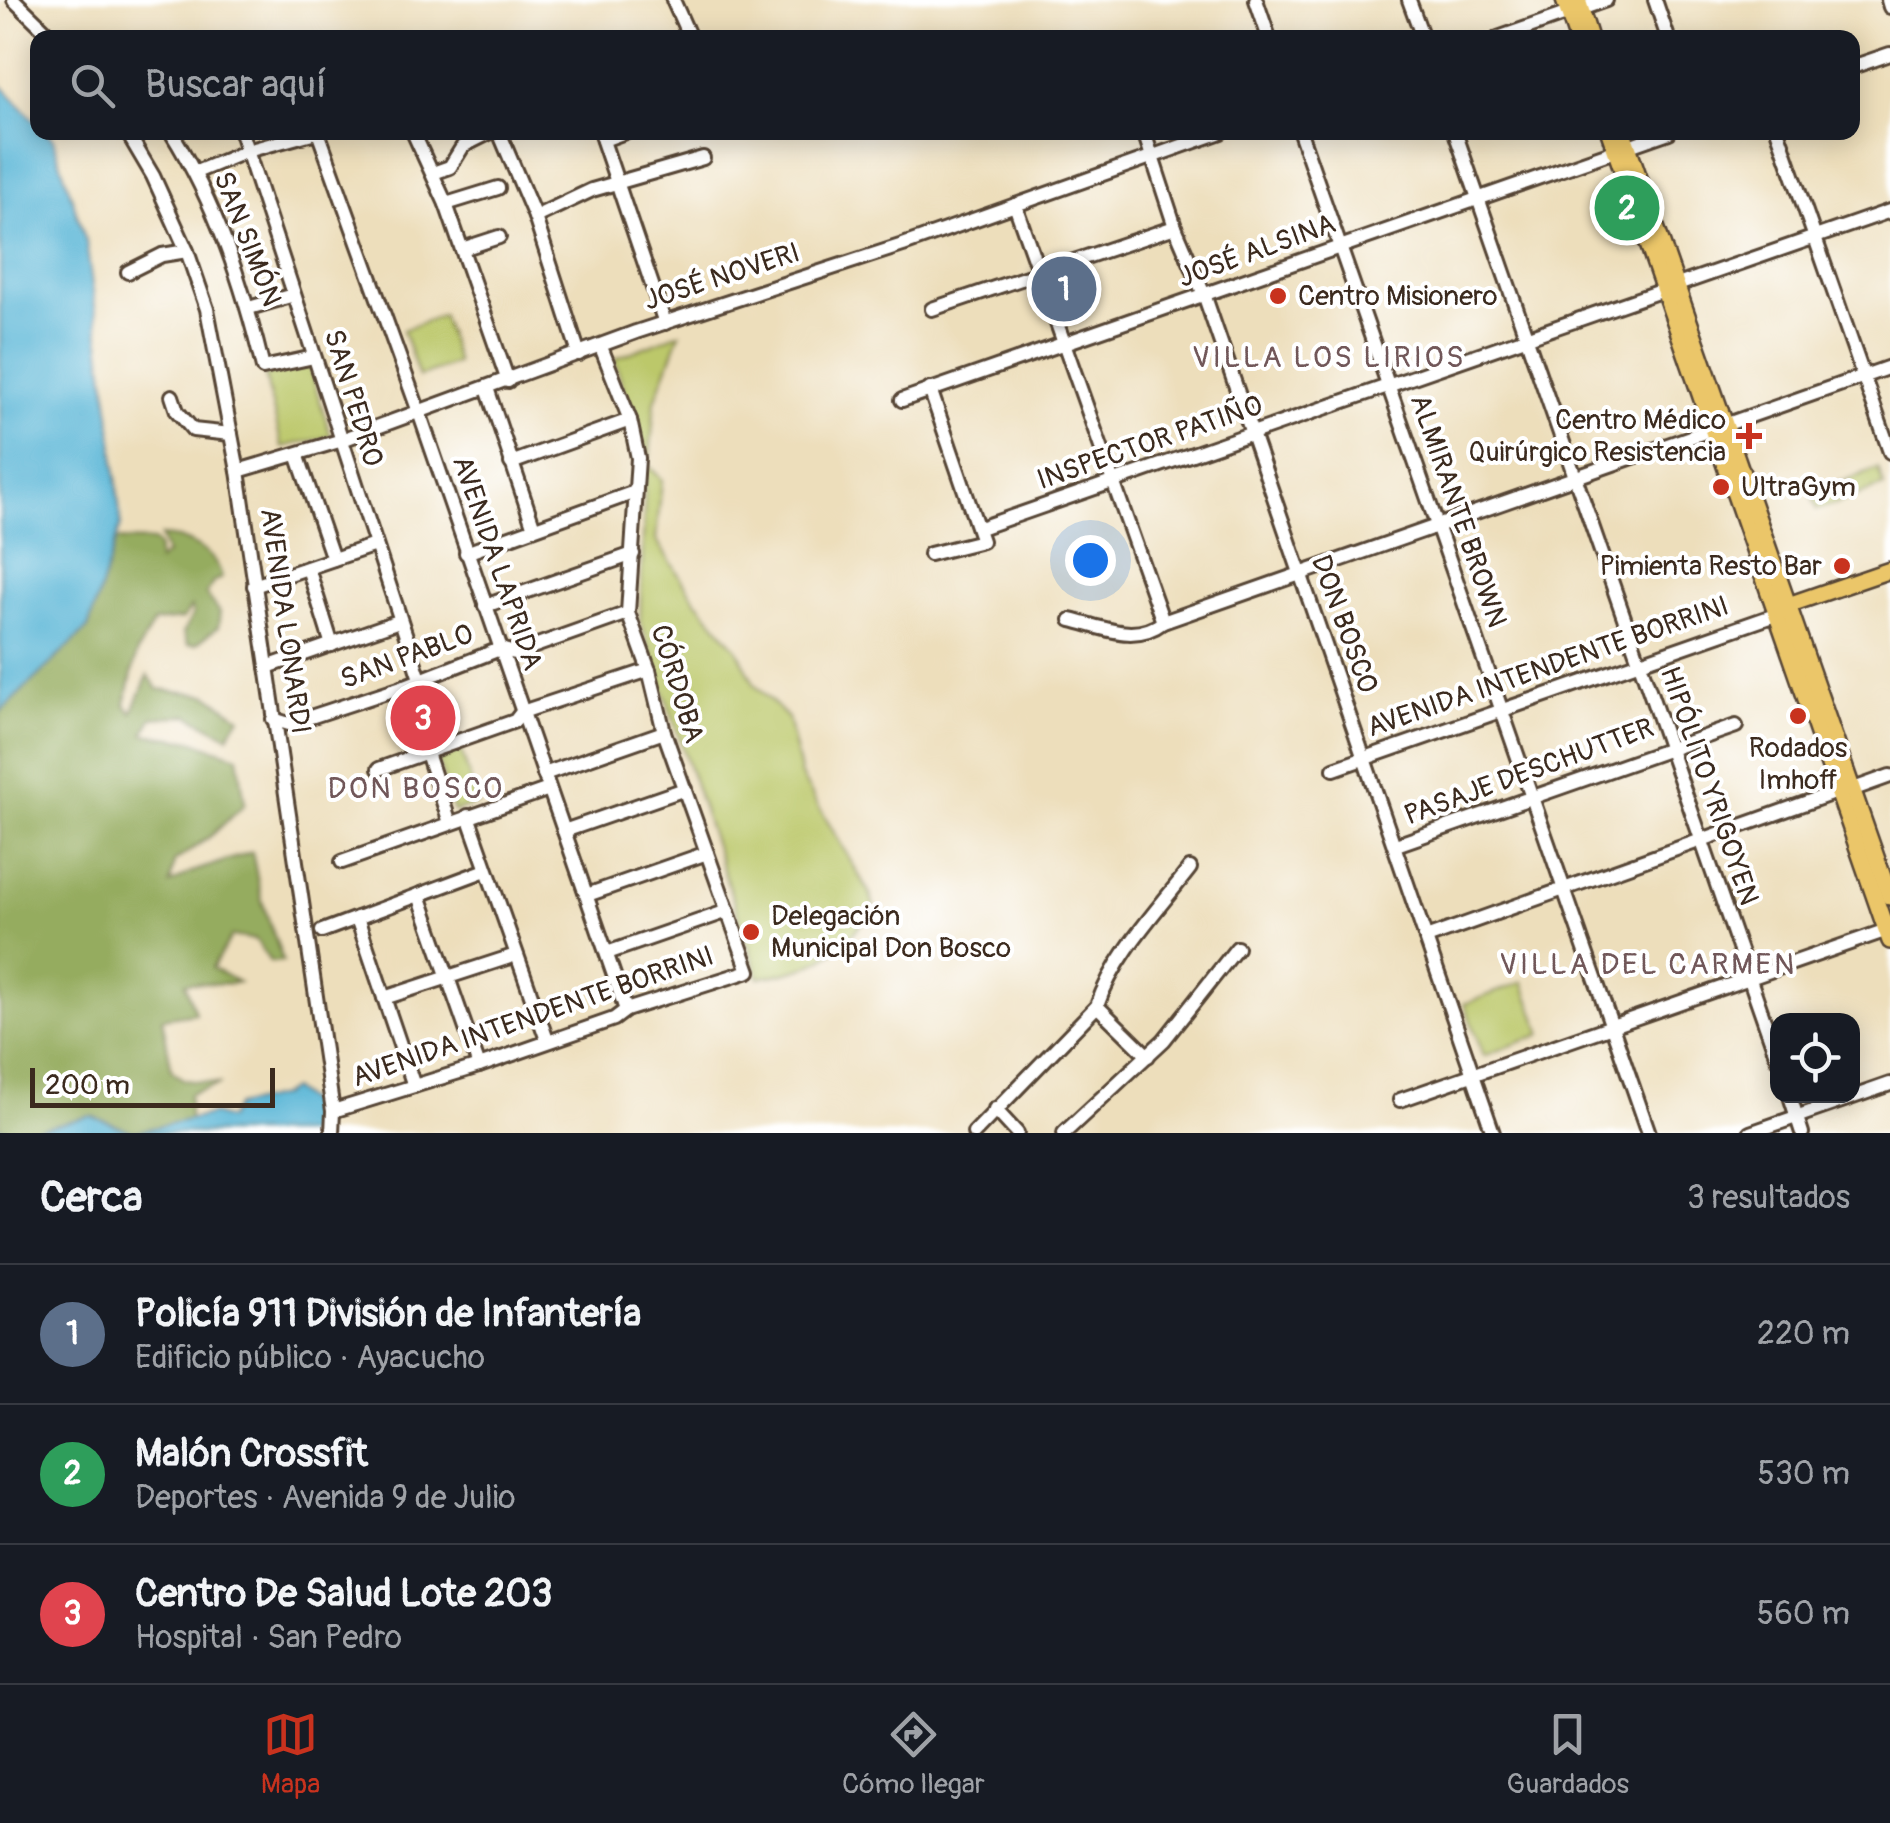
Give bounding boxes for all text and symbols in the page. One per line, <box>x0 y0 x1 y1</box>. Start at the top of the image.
search box <box>30 30 1860 140</box>
icon: search <box>65 58 120 113</box>
text: Buscar aquí <box>145 61 327 109</box>
street label: SAN SIMÓN <box>205 167 289 311</box>
pin: 2 <box>1594 170 1660 246</box>
street label: JOSÉ ALSINA <box>1174 206 1340 296</box>
street label: JOSÉ NOVERI <box>640 235 804 319</box>
pin: 1 <box>1032 252 1096 326</box>
place label: Centro Misionero <box>1298 279 1497 314</box>
marker: Centro Misionero <box>1267 285 1289 307</box>
street label: SAN PEDRO <box>316 325 390 471</box>
district label: VILLA LOS LIRIOS <box>1192 339 1466 376</box>
street label: INSPECTOR PATIÑO <box>1033 388 1267 498</box>
street label: ALMIRANTE BROWN <box>1402 390 1514 632</box>
place label: Centro Médico Quirúrgico Resistencia <box>1468 403 1726 470</box>
marker: Centro Médico Quirúrgico Resistencia <box>1736 423 1762 449</box>
street label: AVENIDA LAPRIDA <box>444 451 550 675</box>
place label: UltraGym <box>1741 470 1856 505</box>
marker: UltraGym <box>1710 476 1732 498</box>
street label: AVENIDA LONARDI <box>252 506 318 736</box>
your location <box>1065 535 1116 586</box>
place label: Pimienta Resto Bar <box>1599 549 1822 584</box>
street label: DON BOSCO <box>1303 550 1385 698</box>
marker: Pimienta Resto Bar <box>1831 555 1853 577</box>
street label: AVENIDA INTENDENTE BORRINI <box>1363 589 1733 745</box>
street label: SAN PABLO <box>336 617 478 697</box>
street label: CÓRDOBA <box>642 621 712 747</box>
street label: HIPÓLITO YRIGOYEN <box>1652 662 1766 910</box>
pin: 3 <box>390 680 456 756</box>
marker: Rodados Imhoff <box>1787 705 1809 727</box>
street label: PASAJE DESCHUTTER <box>1399 711 1659 833</box>
place label: Rodados Imhoff <box>1749 731 1848 798</box>
district label: DON BOSCO <box>327 770 505 807</box>
place label: Delegación Municipal Don Bosco <box>771 899 1011 966</box>
marker: Delegación Municipal Don Bosco <box>740 921 762 943</box>
street label: AVENIDA INTENDENTE BORRINI <box>348 939 718 1095</box>
district label: VILLA DEL CARMEN <box>1499 946 1797 983</box>
map controls <box>1770 1013 1860 1103</box>
button: locate <box>1770 1013 1860 1103</box>
scale bar <box>30 1063 275 1108</box>
text: 200 m <box>45 1068 130 1103</box>
text: Cerca <box>40 1172 142 1224</box>
text: 3 resultados <box>1687 1178 1850 1218</box>
text: Policía 911 División de Infantería <box>135 1290 641 1338</box>
text: 1 <box>66 1314 79 1354</box>
text: 220 m <box>1757 1314 1850 1354</box>
text: Edificio público · Ayacucho <box>135 1338 485 1378</box>
text: Malón Crossfit <box>135 1430 368 1478</box>
text: 2 <box>64 1454 81 1494</box>
text: 530 m <box>1758 1454 1850 1494</box>
text: Deportes · Avenida 9 de Julio <box>135 1478 516 1518</box>
text: Centro De Salud Lote 203 <box>135 1570 553 1618</box>
text: 3 <box>64 1594 81 1634</box>
text: 560 m <box>1757 1594 1850 1634</box>
text: Hospital · San Pedro <box>135 1618 402 1658</box>
tab: Mapa <box>261 1707 320 1802</box>
tab: Cómo llegar <box>842 1707 985 1802</box>
tab: Guardados <box>1507 1707 1629 1802</box>

